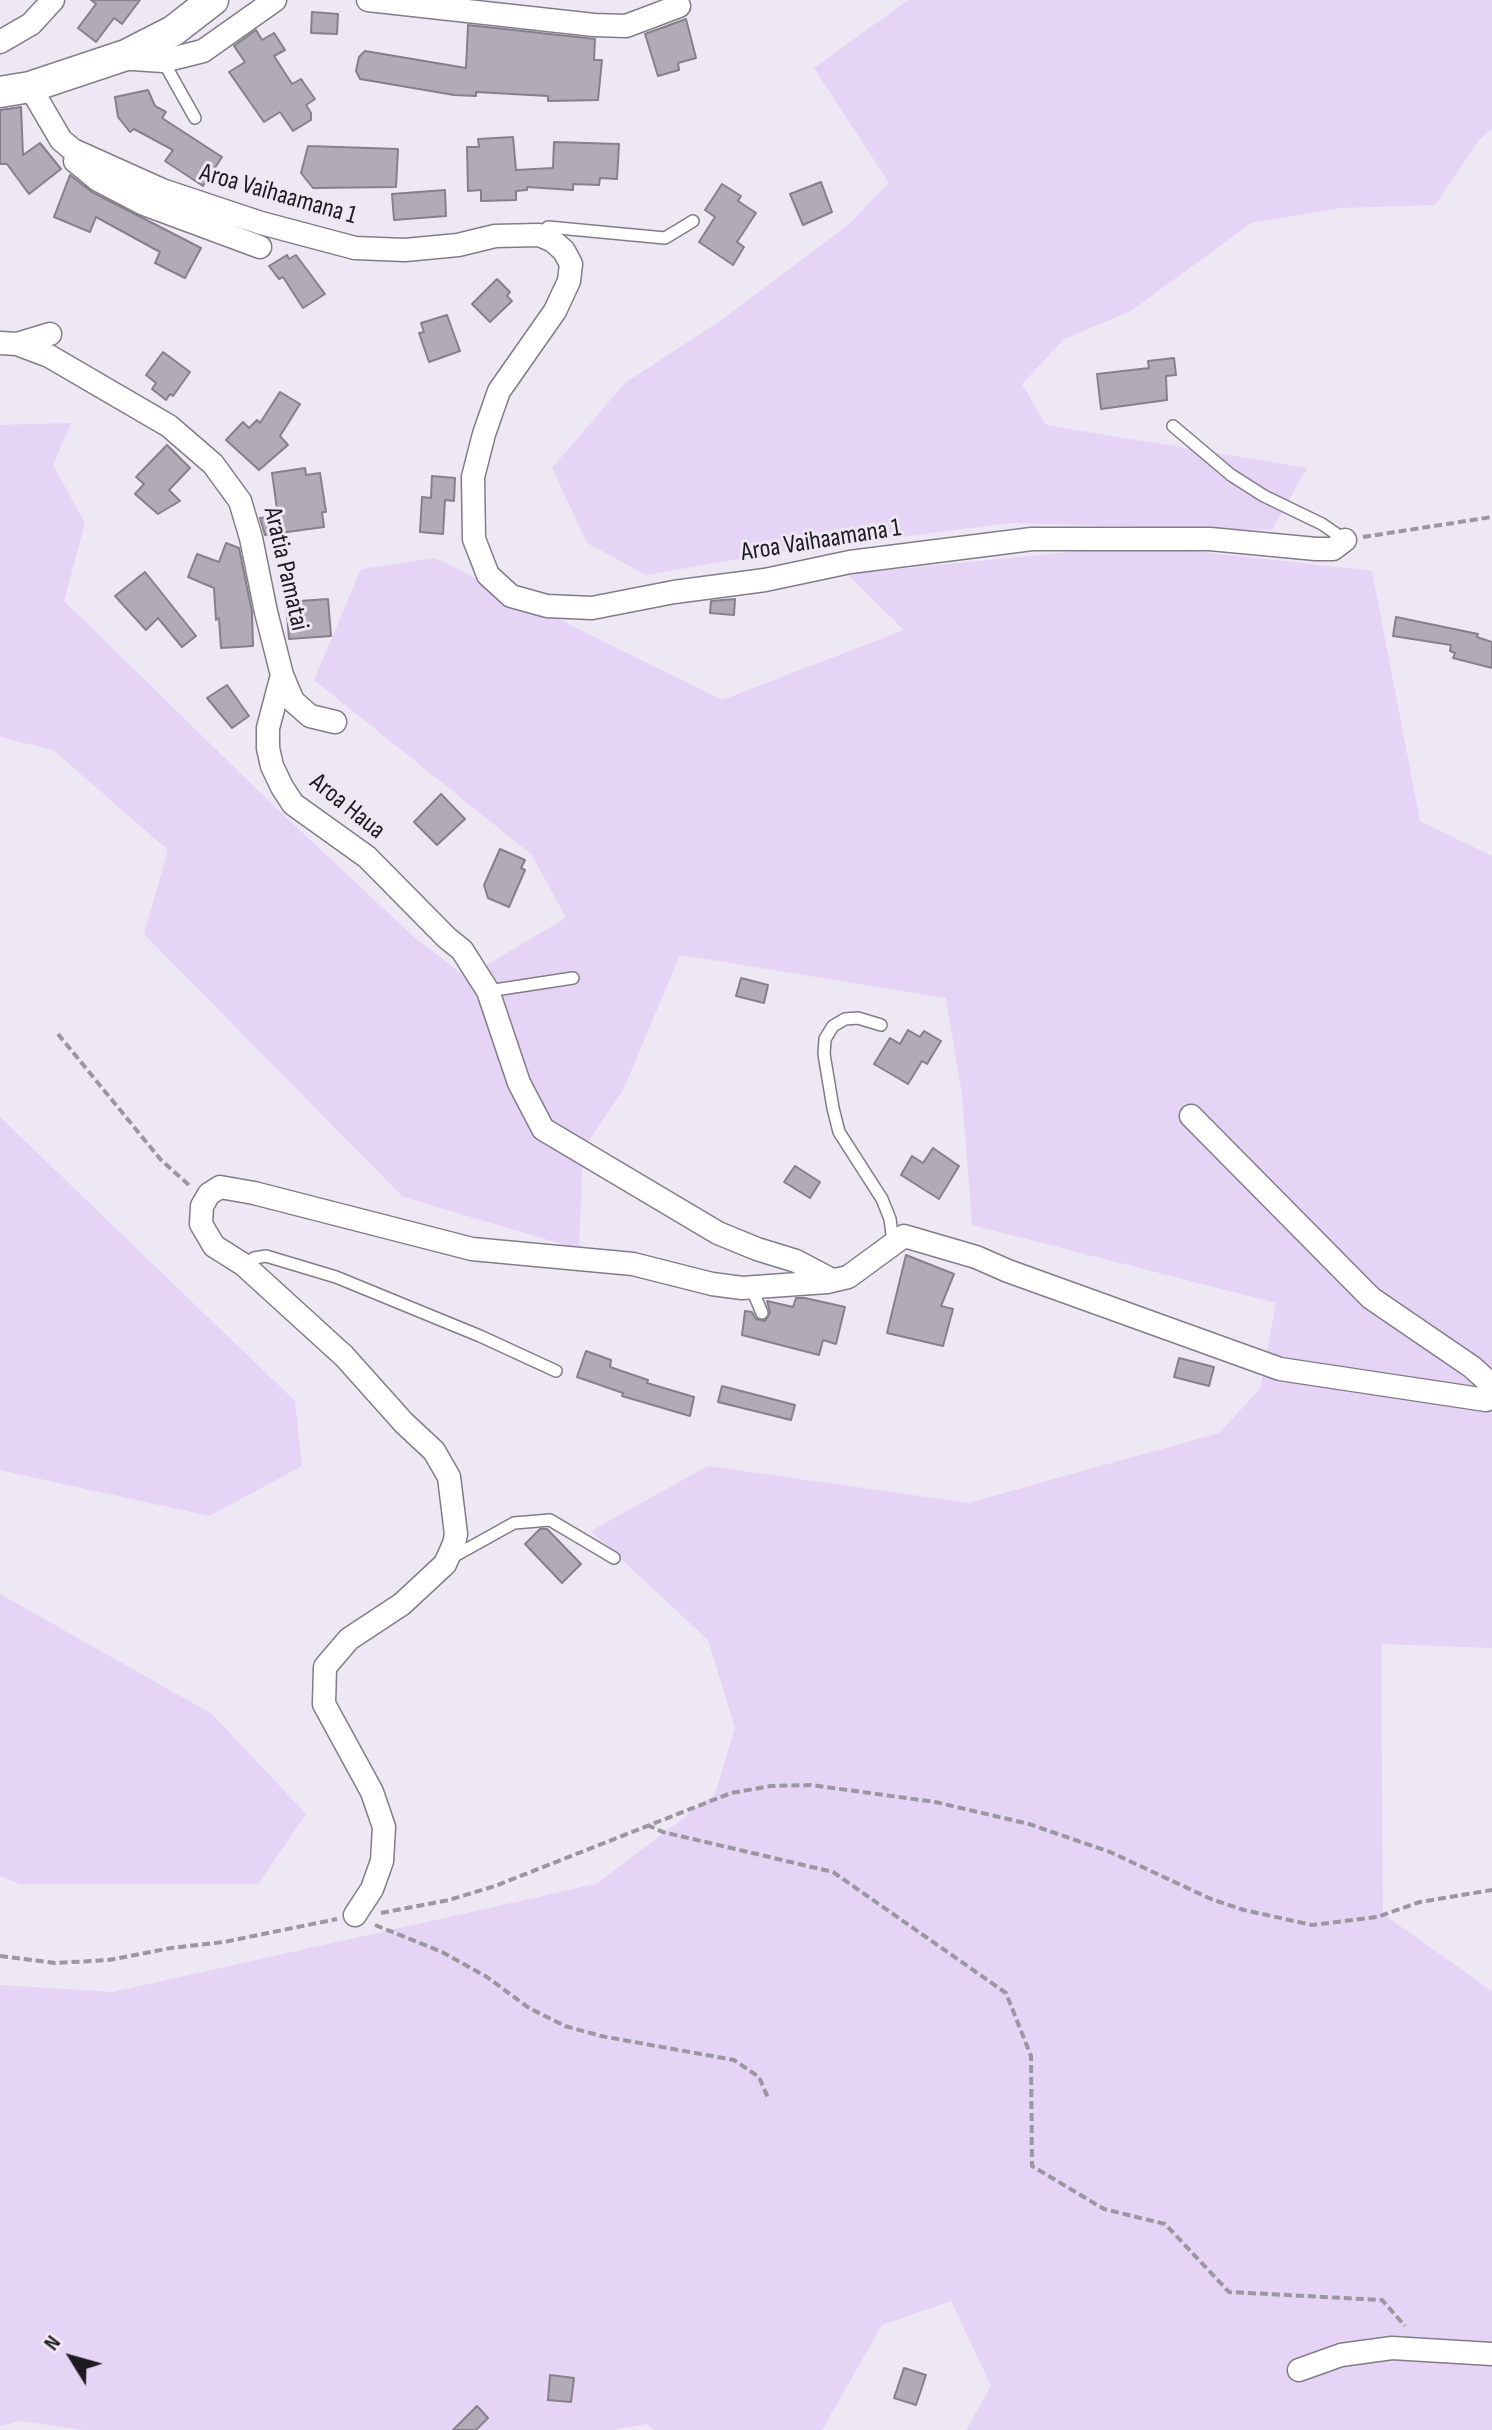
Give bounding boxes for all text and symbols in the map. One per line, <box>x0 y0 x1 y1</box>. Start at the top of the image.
street label: Aroa Vaihaamana 1 <box>196 158 360 232</box>
street label: Aratia Pamatai <box>256 504 314 634</box>
street label: Aroa Vaihaamana 1 <box>739 513 903 569</box>
street label: Aroa Haua <box>303 767 391 847</box>
north arrow <box>32 2318 112 2398</box>
text: N <box>38 2330 67 2356</box>

